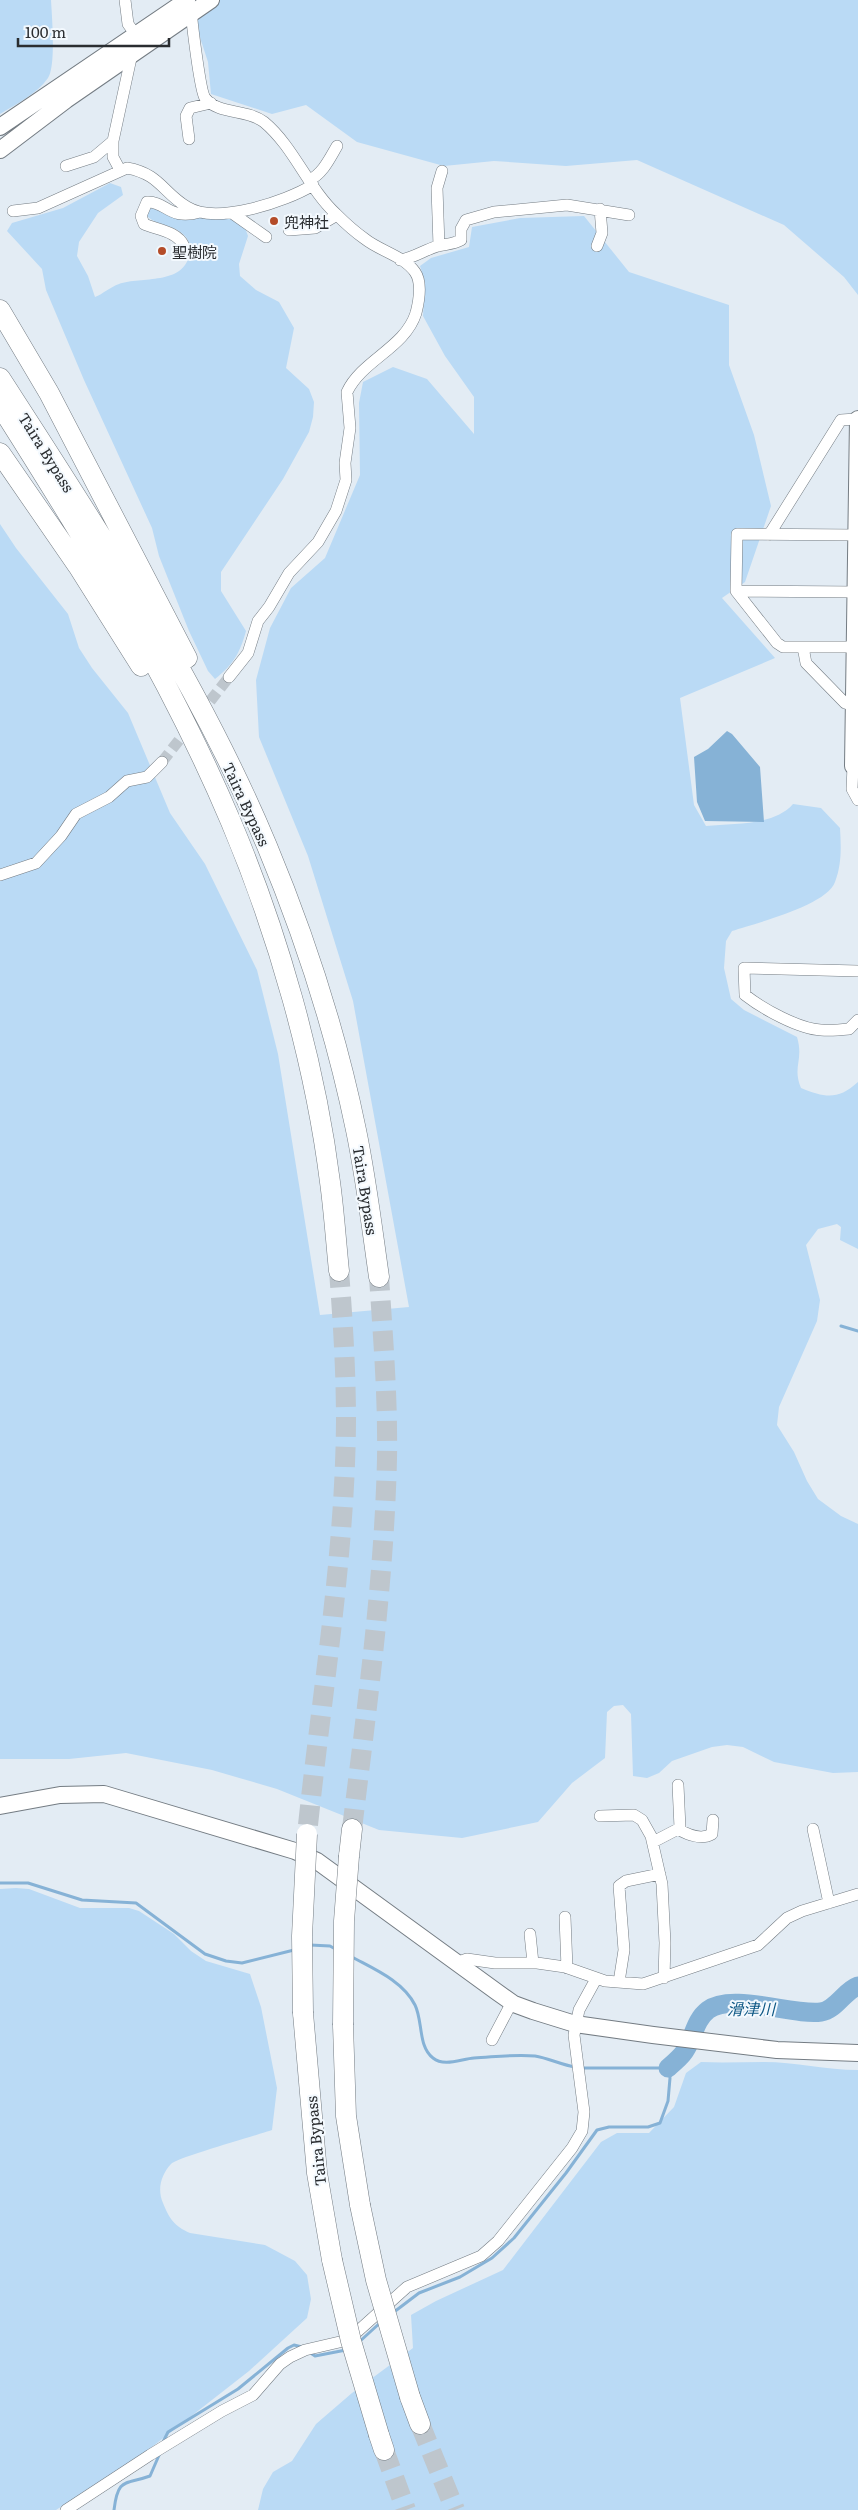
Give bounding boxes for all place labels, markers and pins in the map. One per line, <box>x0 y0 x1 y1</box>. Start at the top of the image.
place label: 兜神社 <box>284 210 329 233</box>
marker: 兜神社 <box>268 215 280 227</box>
place label: 聖樹院 <box>172 240 217 263</box>
marker: 聖樹院 <box>156 245 168 257</box>

